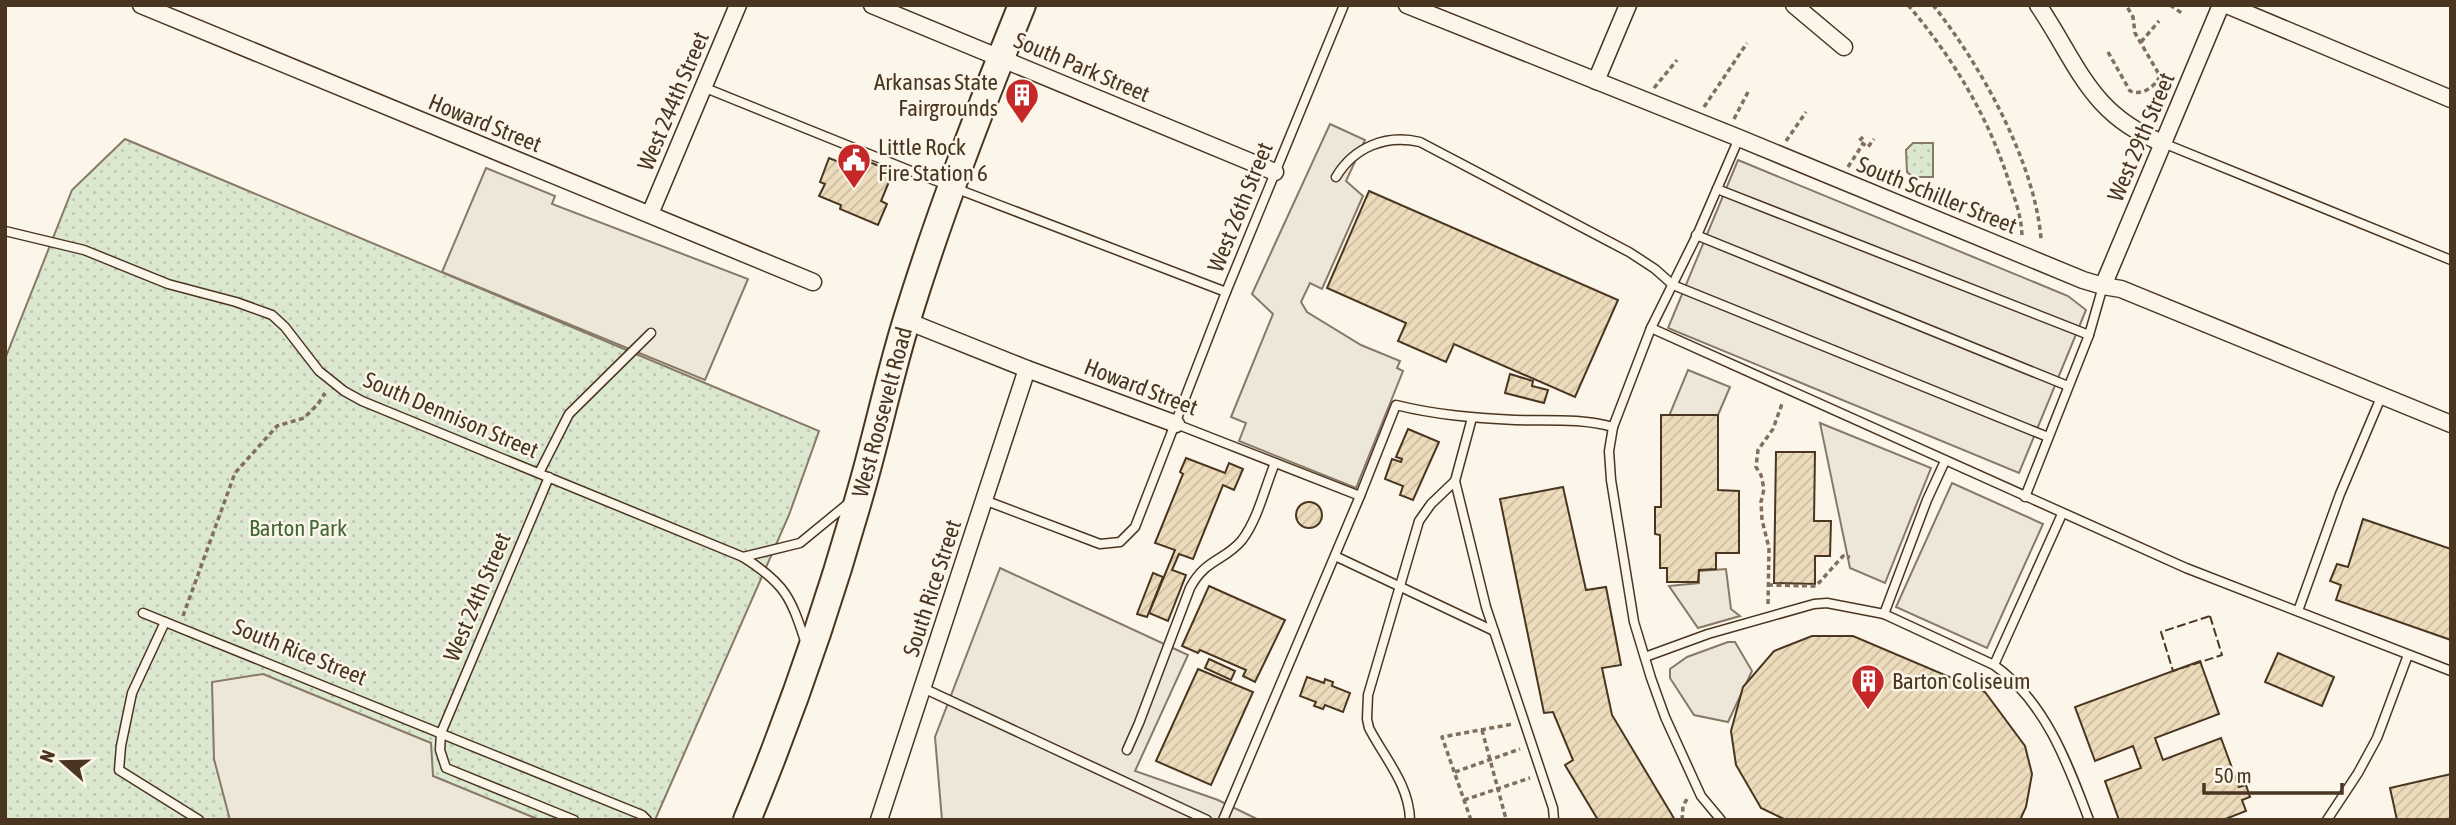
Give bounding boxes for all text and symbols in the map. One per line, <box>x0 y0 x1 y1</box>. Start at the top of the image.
street label: South Park Street <box>1010 27 1154 107</box>
street label: West 244th Street <box>632 28 714 174</box>
place label: Arkansas State Fairgrounds <box>874 69 998 121</box>
street label: West 29th Street <box>2102 69 2180 205</box>
building icon: Arkansas State Fairgrounds <box>1003 76 1041 125</box>
street label: Howard Street <box>425 89 545 157</box>
place label: Little Rock Fire Station 6 <box>878 134 988 186</box>
street label: West 26th Street <box>1202 138 1278 276</box>
public building icon: Little Rock Fire Station 6 <box>835 141 873 190</box>
street label: South Schiller Street <box>1853 151 2021 239</box>
street label: West Roosevelt Road <box>847 324 917 500</box>
street label: Howard Street <box>1081 353 1201 421</box>
street label: South Dennison Street <box>360 366 542 464</box>
park label: Barton Park <box>249 515 347 541</box>
street label: South Rice Street <box>898 517 966 659</box>
street label: West 24th Street <box>438 529 516 665</box>
street label: South Rice Street <box>229 613 371 691</box>
building icon: Barton Coliseum <box>1849 662 1887 711</box>
place label: Barton Coliseum <box>1892 668 2030 694</box>
north arrow <box>28 727 98 797</box>
text: N <box>35 747 59 765</box>
scale bar <box>2204 752 2342 796</box>
text: 50 m <box>2214 763 2252 787</box>

